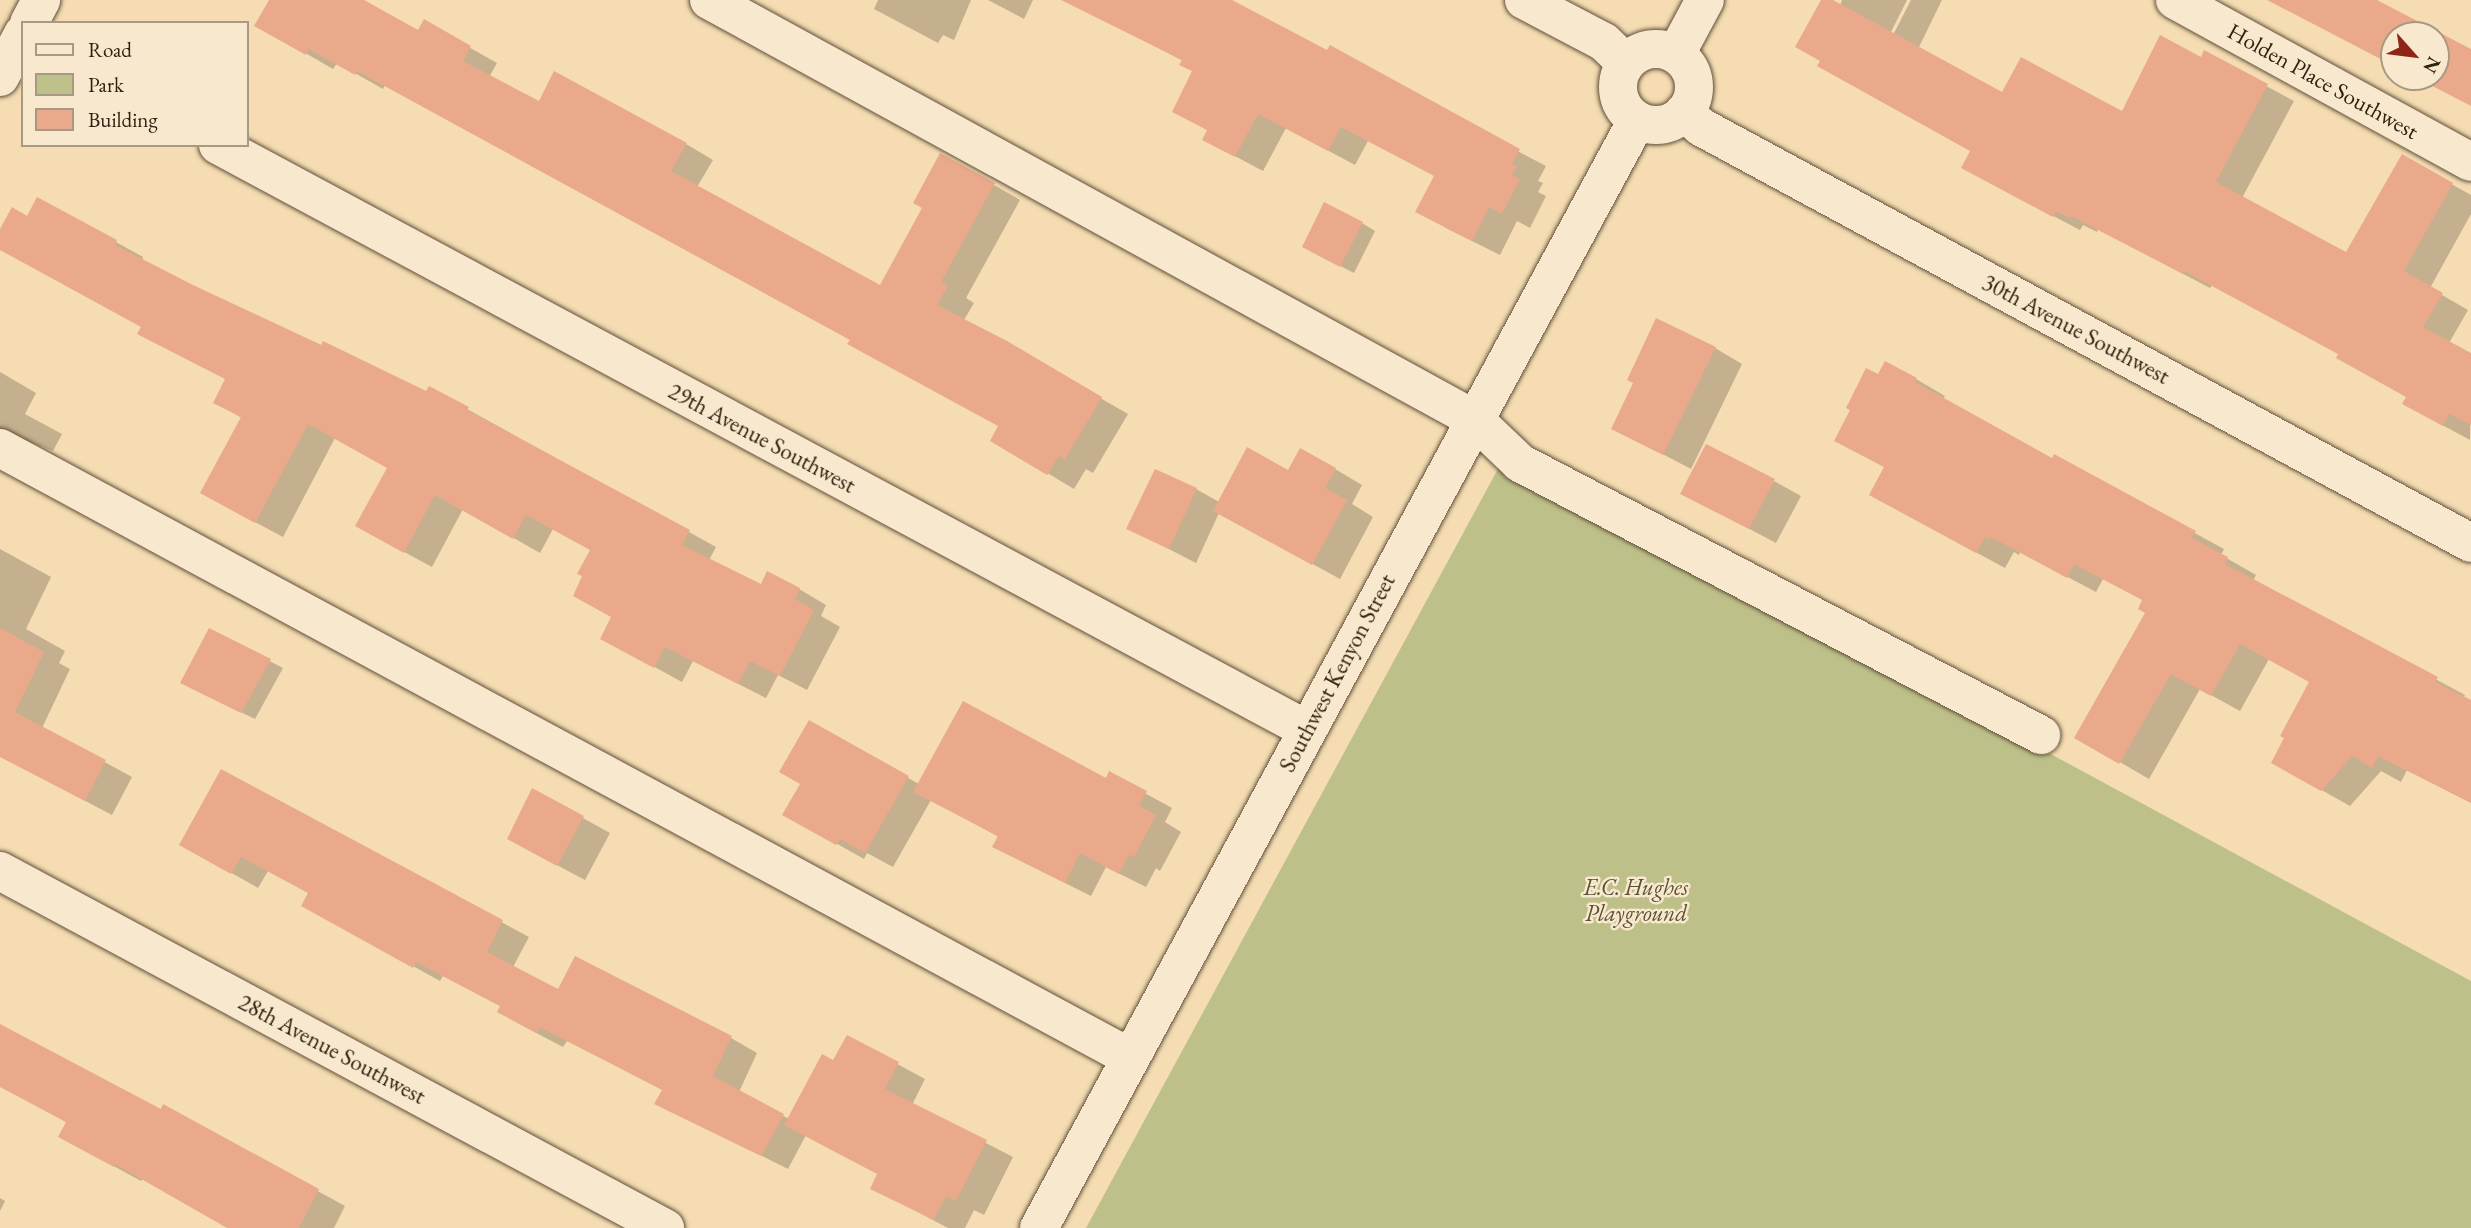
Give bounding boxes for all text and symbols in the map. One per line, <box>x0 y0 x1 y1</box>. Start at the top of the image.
street label: Holden Place Southwest <box>2223 17 2423 145</box>
legend <box>21 21 248 147</box>
north arrow <box>2380 21 2450 91</box>
text: Road <box>88 36 132 63</box>
text: N <box>2418 52 2447 78</box>
text: Park <box>88 71 124 98</box>
text: Building <box>88 106 158 133</box>
street label: 30th Avenue Southwest <box>1978 268 2174 390</box>
street label: 29th Avenue Southwest <box>664 377 860 499</box>
street label: Southwest Kenyon Street <box>1273 569 1401 777</box>
park label: E.C. Hughes Playground <box>1584 873 1688 927</box>
street label: 28th Avenue Southwest <box>234 988 430 1110</box>

